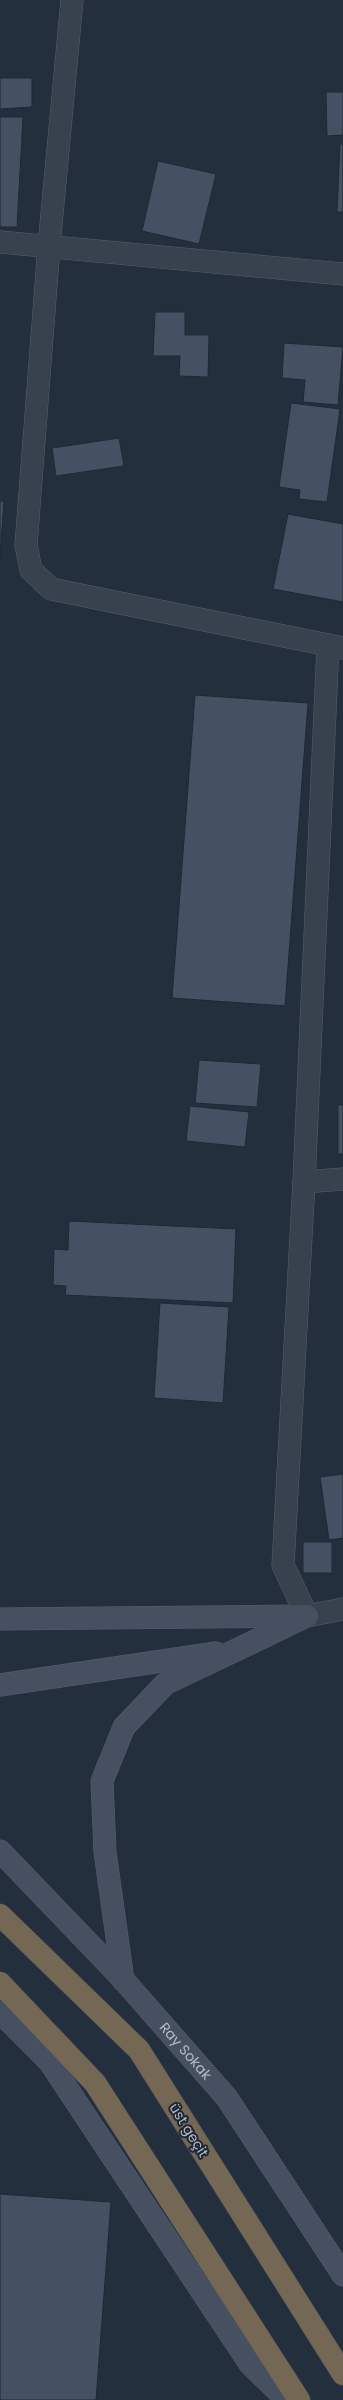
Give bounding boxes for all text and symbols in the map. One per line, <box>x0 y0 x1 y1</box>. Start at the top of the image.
street label: Ray Sokak <box>155 2018 217 2085</box>
street label: üst geçit <box>165 2099 213 2161</box>

